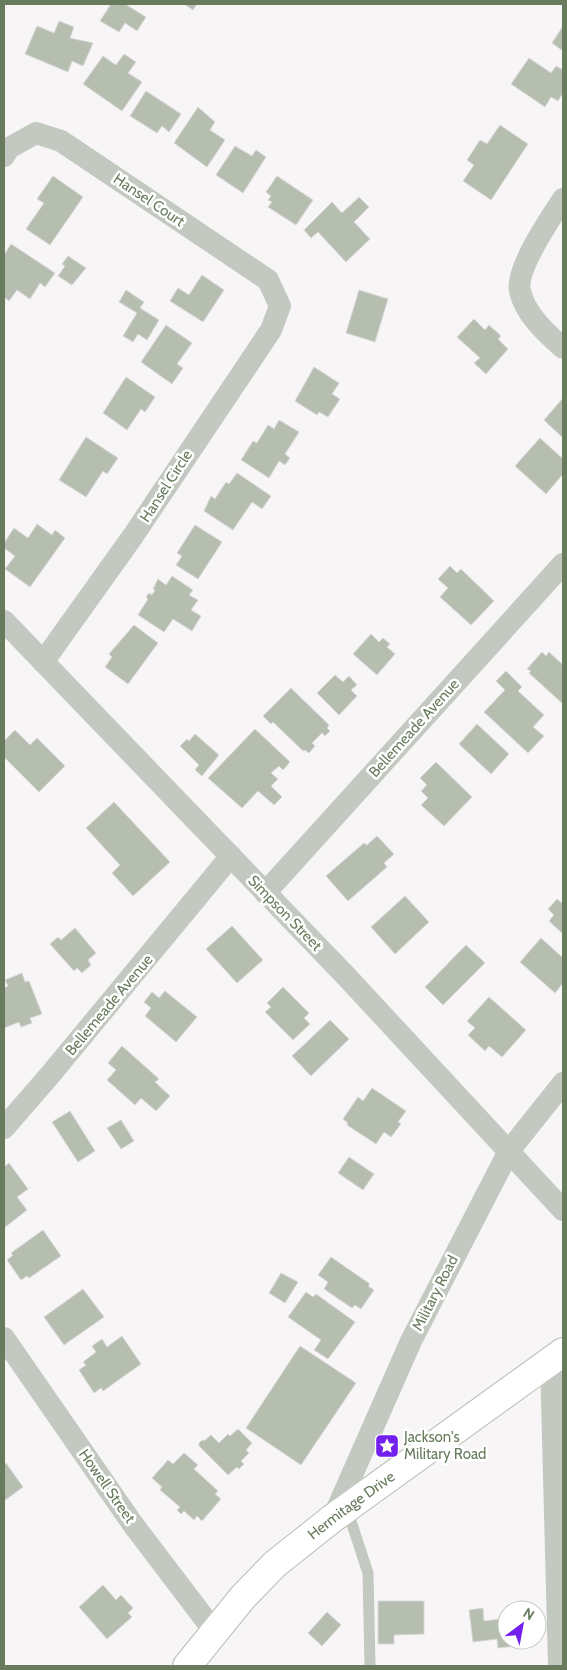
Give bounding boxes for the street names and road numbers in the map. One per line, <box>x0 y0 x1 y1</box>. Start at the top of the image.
street label: Hansel Court <box>110 170 188 230</box>
street label: Hansel Circle <box>136 446 196 525</box>
street label: Bellemeade Avenue <box>365 675 463 781</box>
street label: Simpson Street <box>244 871 326 955</box>
street label: Bellemeade Avenue <box>62 951 157 1059</box>
street label: Military Road <box>408 1252 462 1334</box>
street label: Howell Street <box>75 1446 139 1526</box>
street label: Hermitage Drive <box>304 1467 399 1544</box>

